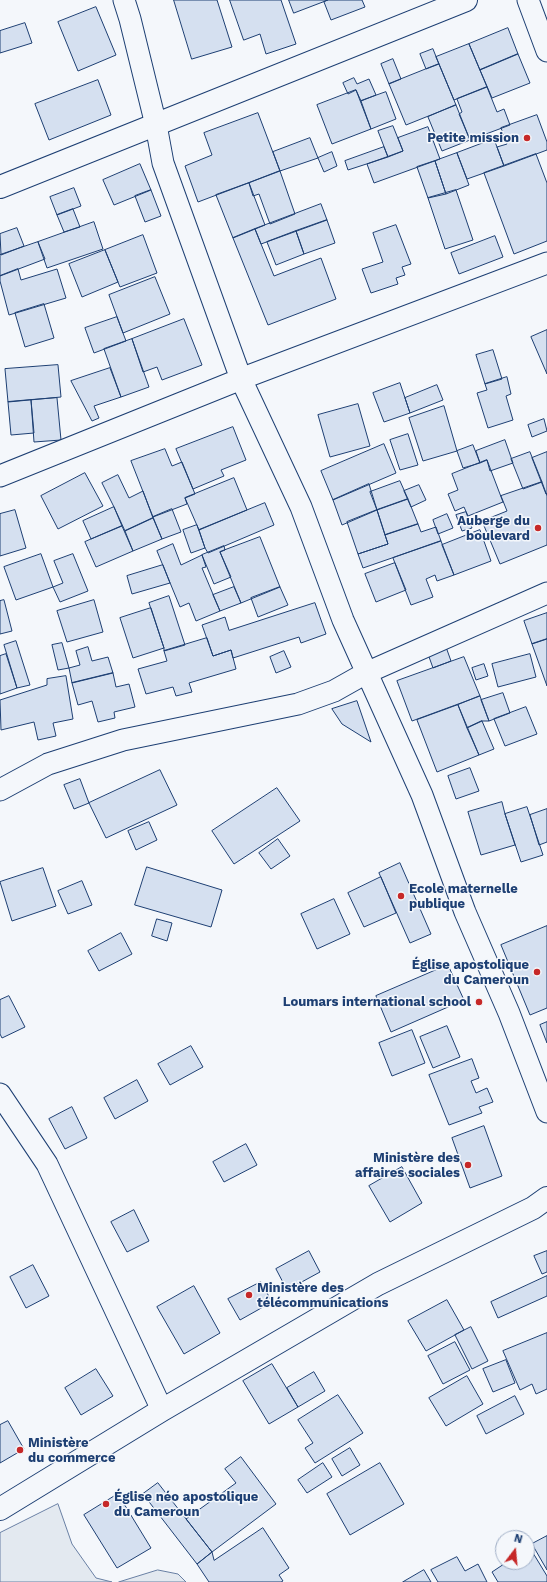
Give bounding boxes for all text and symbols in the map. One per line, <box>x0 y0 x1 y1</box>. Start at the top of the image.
place label: Petite mission <box>427 130 519 146</box>
marker: Petite mission <box>522 133 532 143</box>
place label: Auberge du boulevard <box>457 513 530 544</box>
marker: Auberge du boulevard <box>533 523 543 533</box>
place label: Ecole maternelle publique <box>409 881 518 912</box>
marker: Ecole maternelle publique <box>396 891 406 901</box>
place label: Église apostolique du Cameroun <box>412 957 529 988</box>
marker: Église apostolique du Cameroun <box>532 967 542 977</box>
place label: Loumars international school <box>283 994 471 1010</box>
marker: Loumars international school <box>474 997 484 1007</box>
place label: Ministère des affaires sociales <box>355 1150 460 1181</box>
marker: Ministère des affaires sociales <box>463 1160 473 1170</box>
place label: Ministère des télécommunications <box>257 1280 388 1311</box>
marker: Ministère des télécommunications <box>244 1290 254 1300</box>
place label: Ministère du commerce <box>28 1435 115 1466</box>
marker: Ministère du commerce <box>15 1445 25 1455</box>
place label: Église néo apostolique du Cameroun <box>114 1489 258 1520</box>
marker: Église néo apostolique du Cameroun <box>101 1499 111 1509</box>
north arrow <box>495 1530 535 1570</box>
text: N <box>512 1532 524 1546</box>

